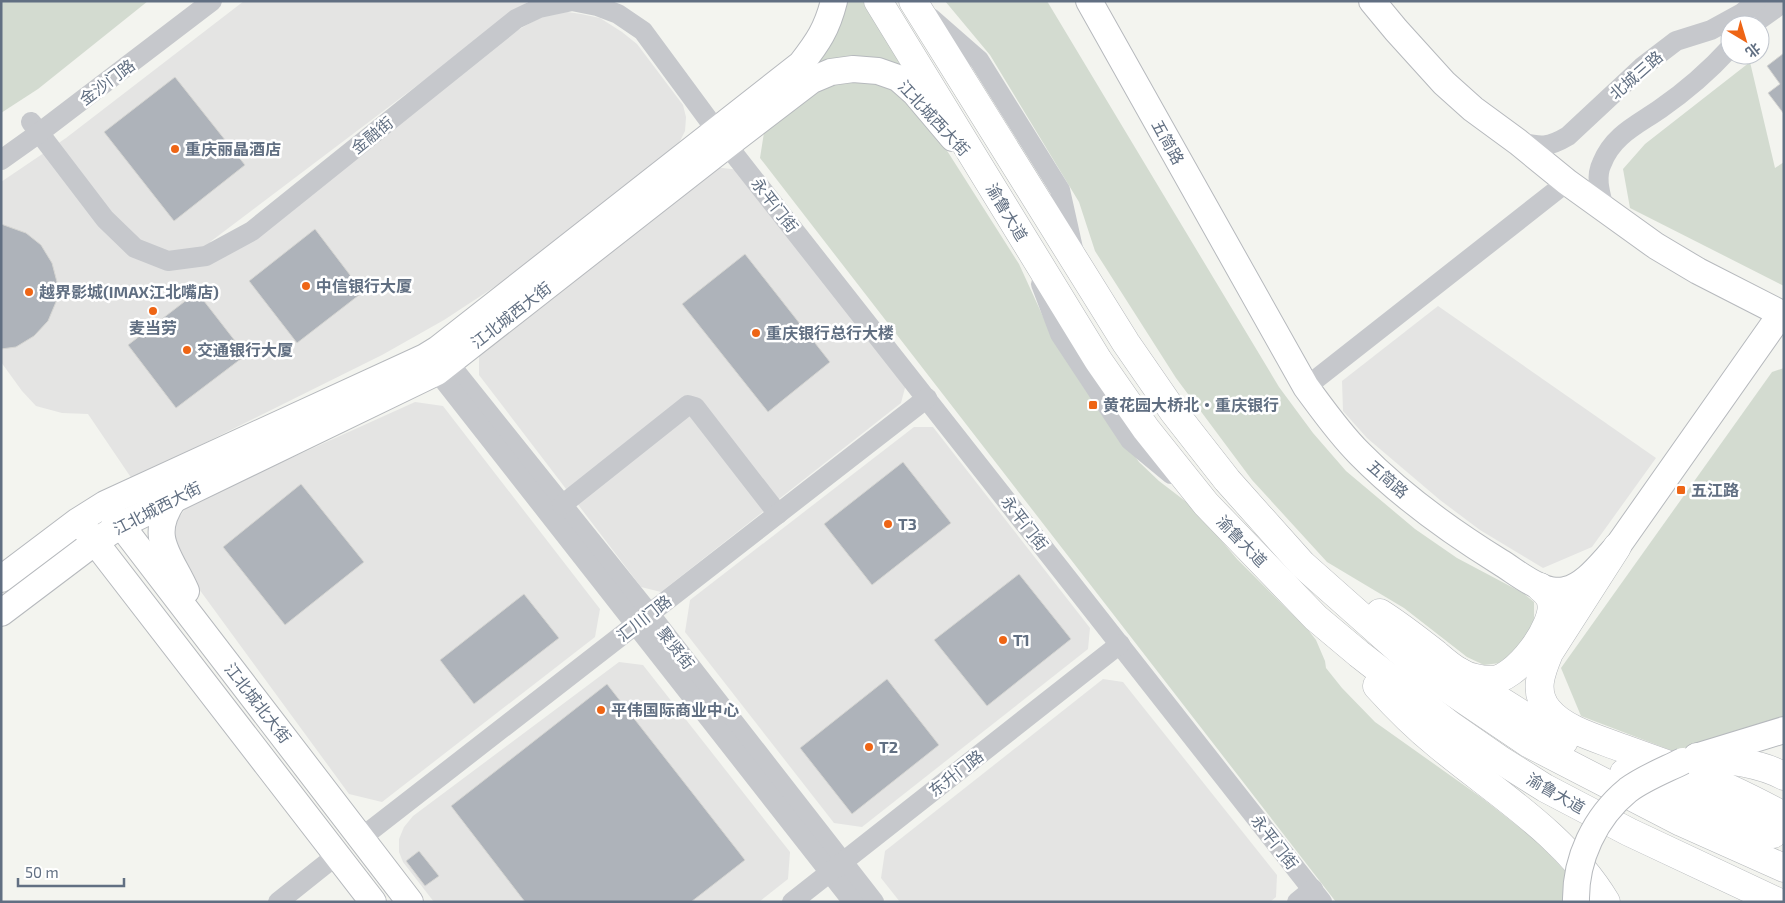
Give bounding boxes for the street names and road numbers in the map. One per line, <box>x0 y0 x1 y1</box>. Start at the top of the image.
street label: 北城三路 <box>1605 46 1666 103</box>
street label: 金沙门路 <box>75 55 138 108</box>
street label: 江北城西大街 <box>895 76 974 159</box>
street label: 金融街 <box>347 112 396 157</box>
street label: 五简路 <box>1148 116 1188 167</box>
street label: 永平门街 <box>748 174 803 236</box>
street label: 渝鲁大道 <box>983 179 1032 244</box>
street label: 江北城西大街 <box>467 278 554 352</box>
street label: 五简路 <box>1364 456 1413 502</box>
street label: 江北城西大街 <box>110 477 204 538</box>
street label: 永平门街 <box>998 492 1053 554</box>
street label: 渝鲁大道 <box>1213 511 1271 570</box>
street label: 汇川门路 <box>613 590 675 645</box>
street label: 聚贤街 <box>654 623 699 672</box>
street label: 江北城北大街 <box>221 659 295 746</box>
street label: 东升门路 <box>925 745 987 800</box>
street label: 渝鲁大道 <box>1524 768 1589 817</box>
street label: 永平门街 <box>1248 811 1303 873</box>

